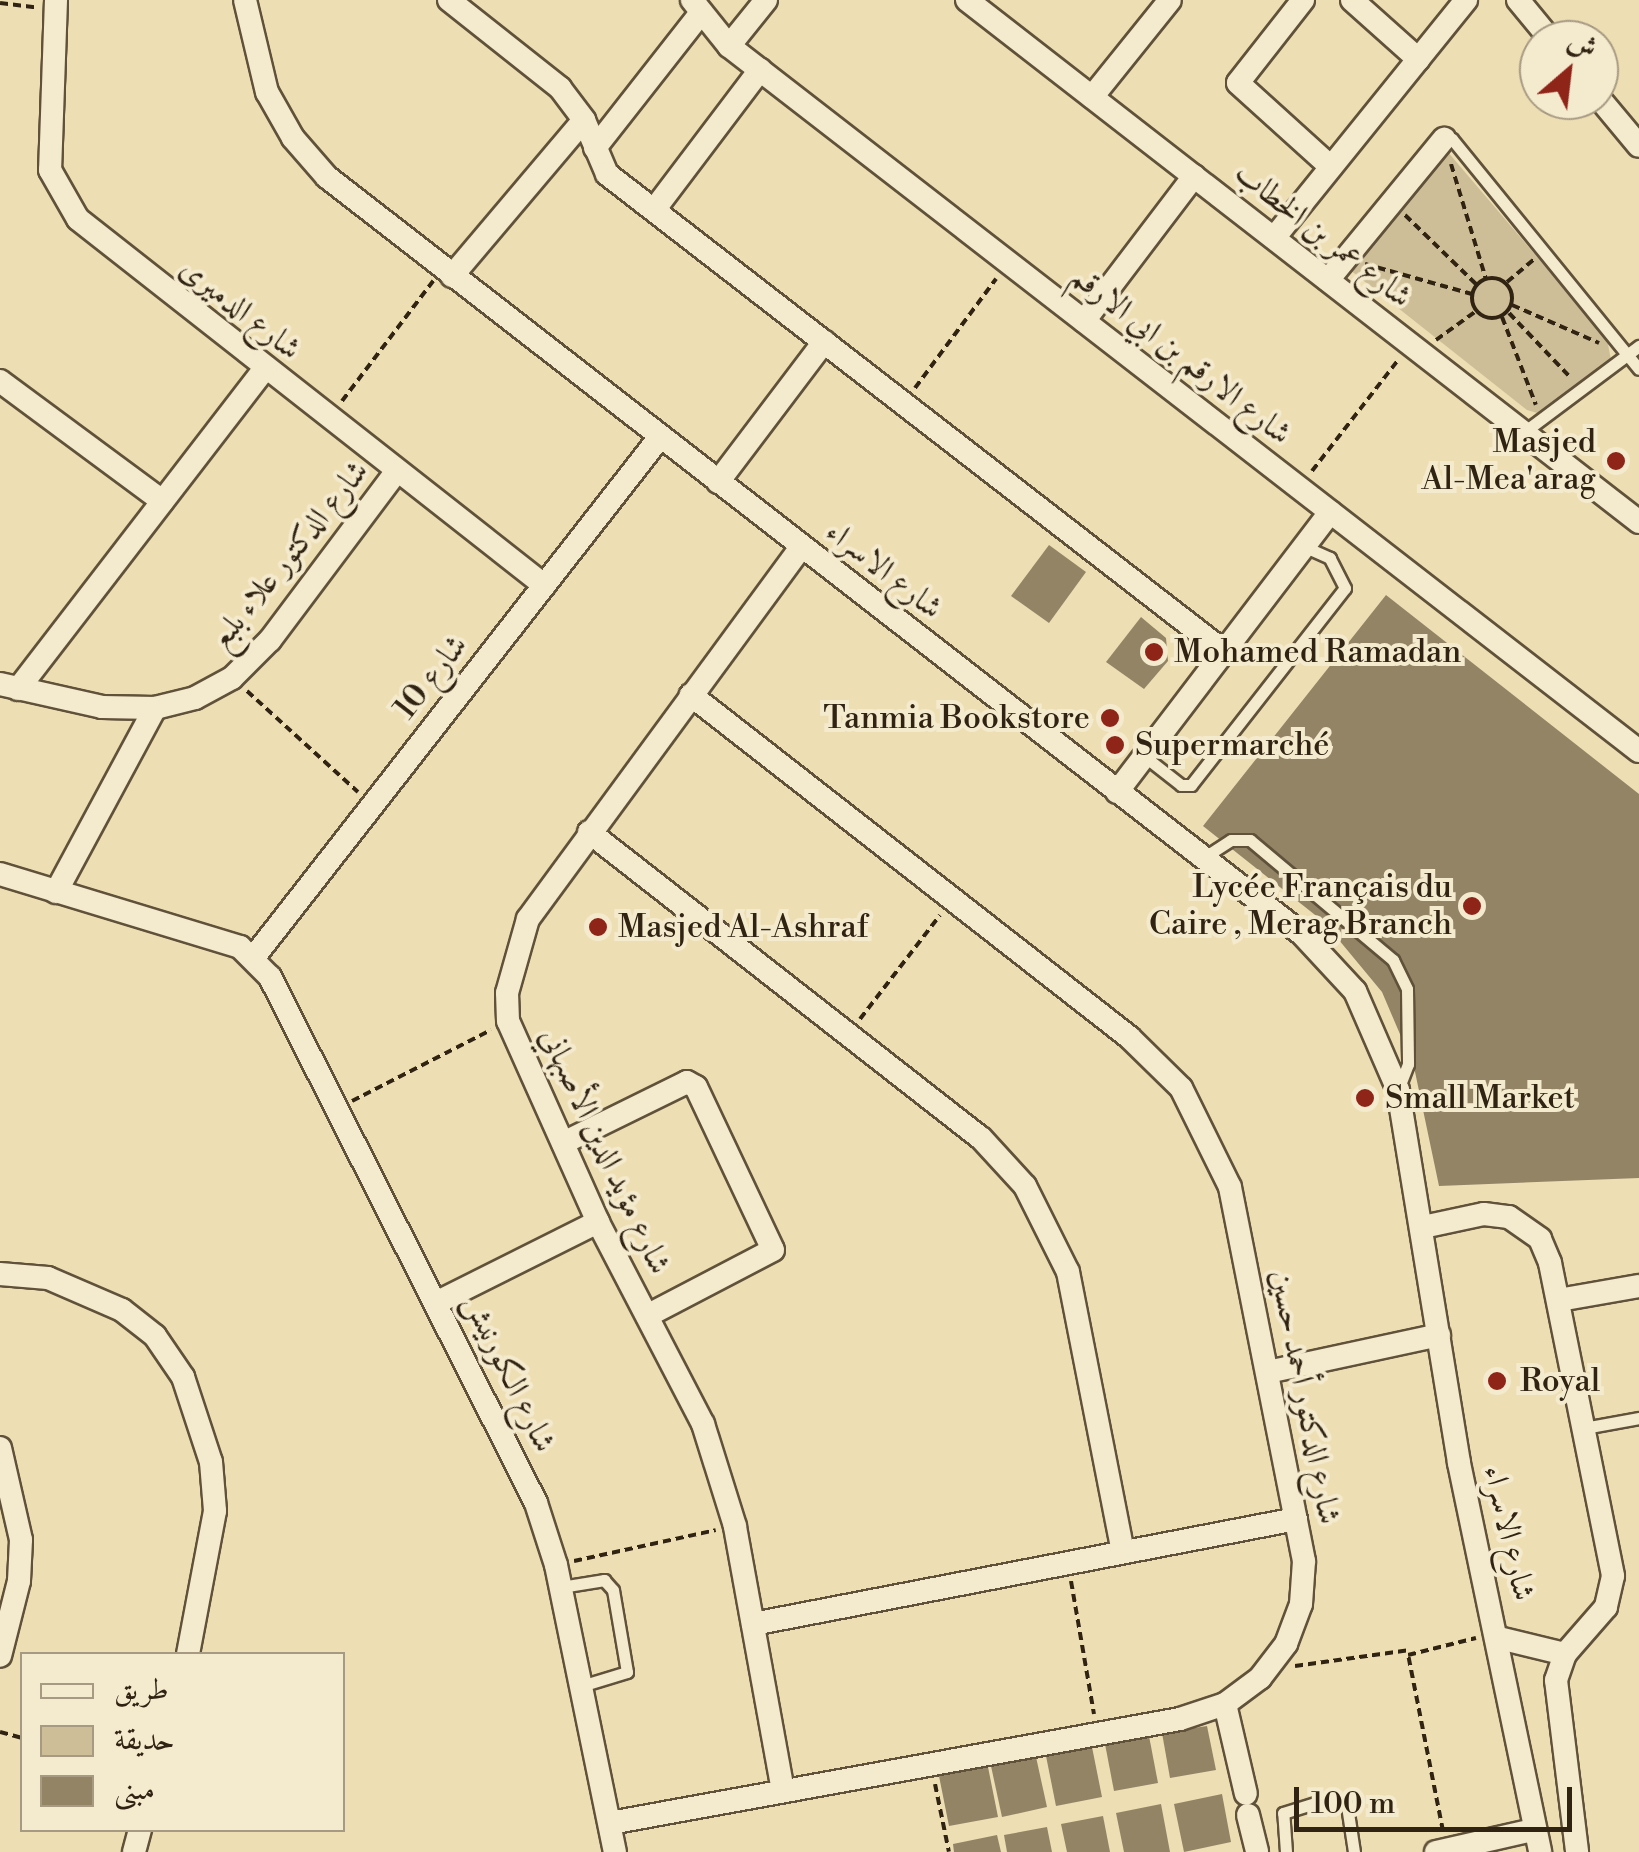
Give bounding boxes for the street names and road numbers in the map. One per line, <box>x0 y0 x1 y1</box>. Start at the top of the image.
street label: شارع عمر بن الخطاب <box>1227 154 1419 316</box>
street label: شارع الدميرى <box>172 250 308 368</box>
street label: شارع الارقم بن ابي الارقم <box>1063 257 1299 453</box>
street label: شارع الدكتور علاء بلبع <box>201 453 377 657</box>
street label: شارع الاسراء <box>818 513 950 627</box>
street label: شارع 10 <box>386 627 476 727</box>
street label: شارع مؤيد الدين الأصبهاني <box>531 1022 679 1280</box>
street label: شارع الدكتور أحمد حسين <box>1262 1267 1348 1527</box>
street label: شارع الكورنيش <box>454 1288 564 1458</box>
street label: شارع الاسراء <box>1475 1462 1543 1604</box>

